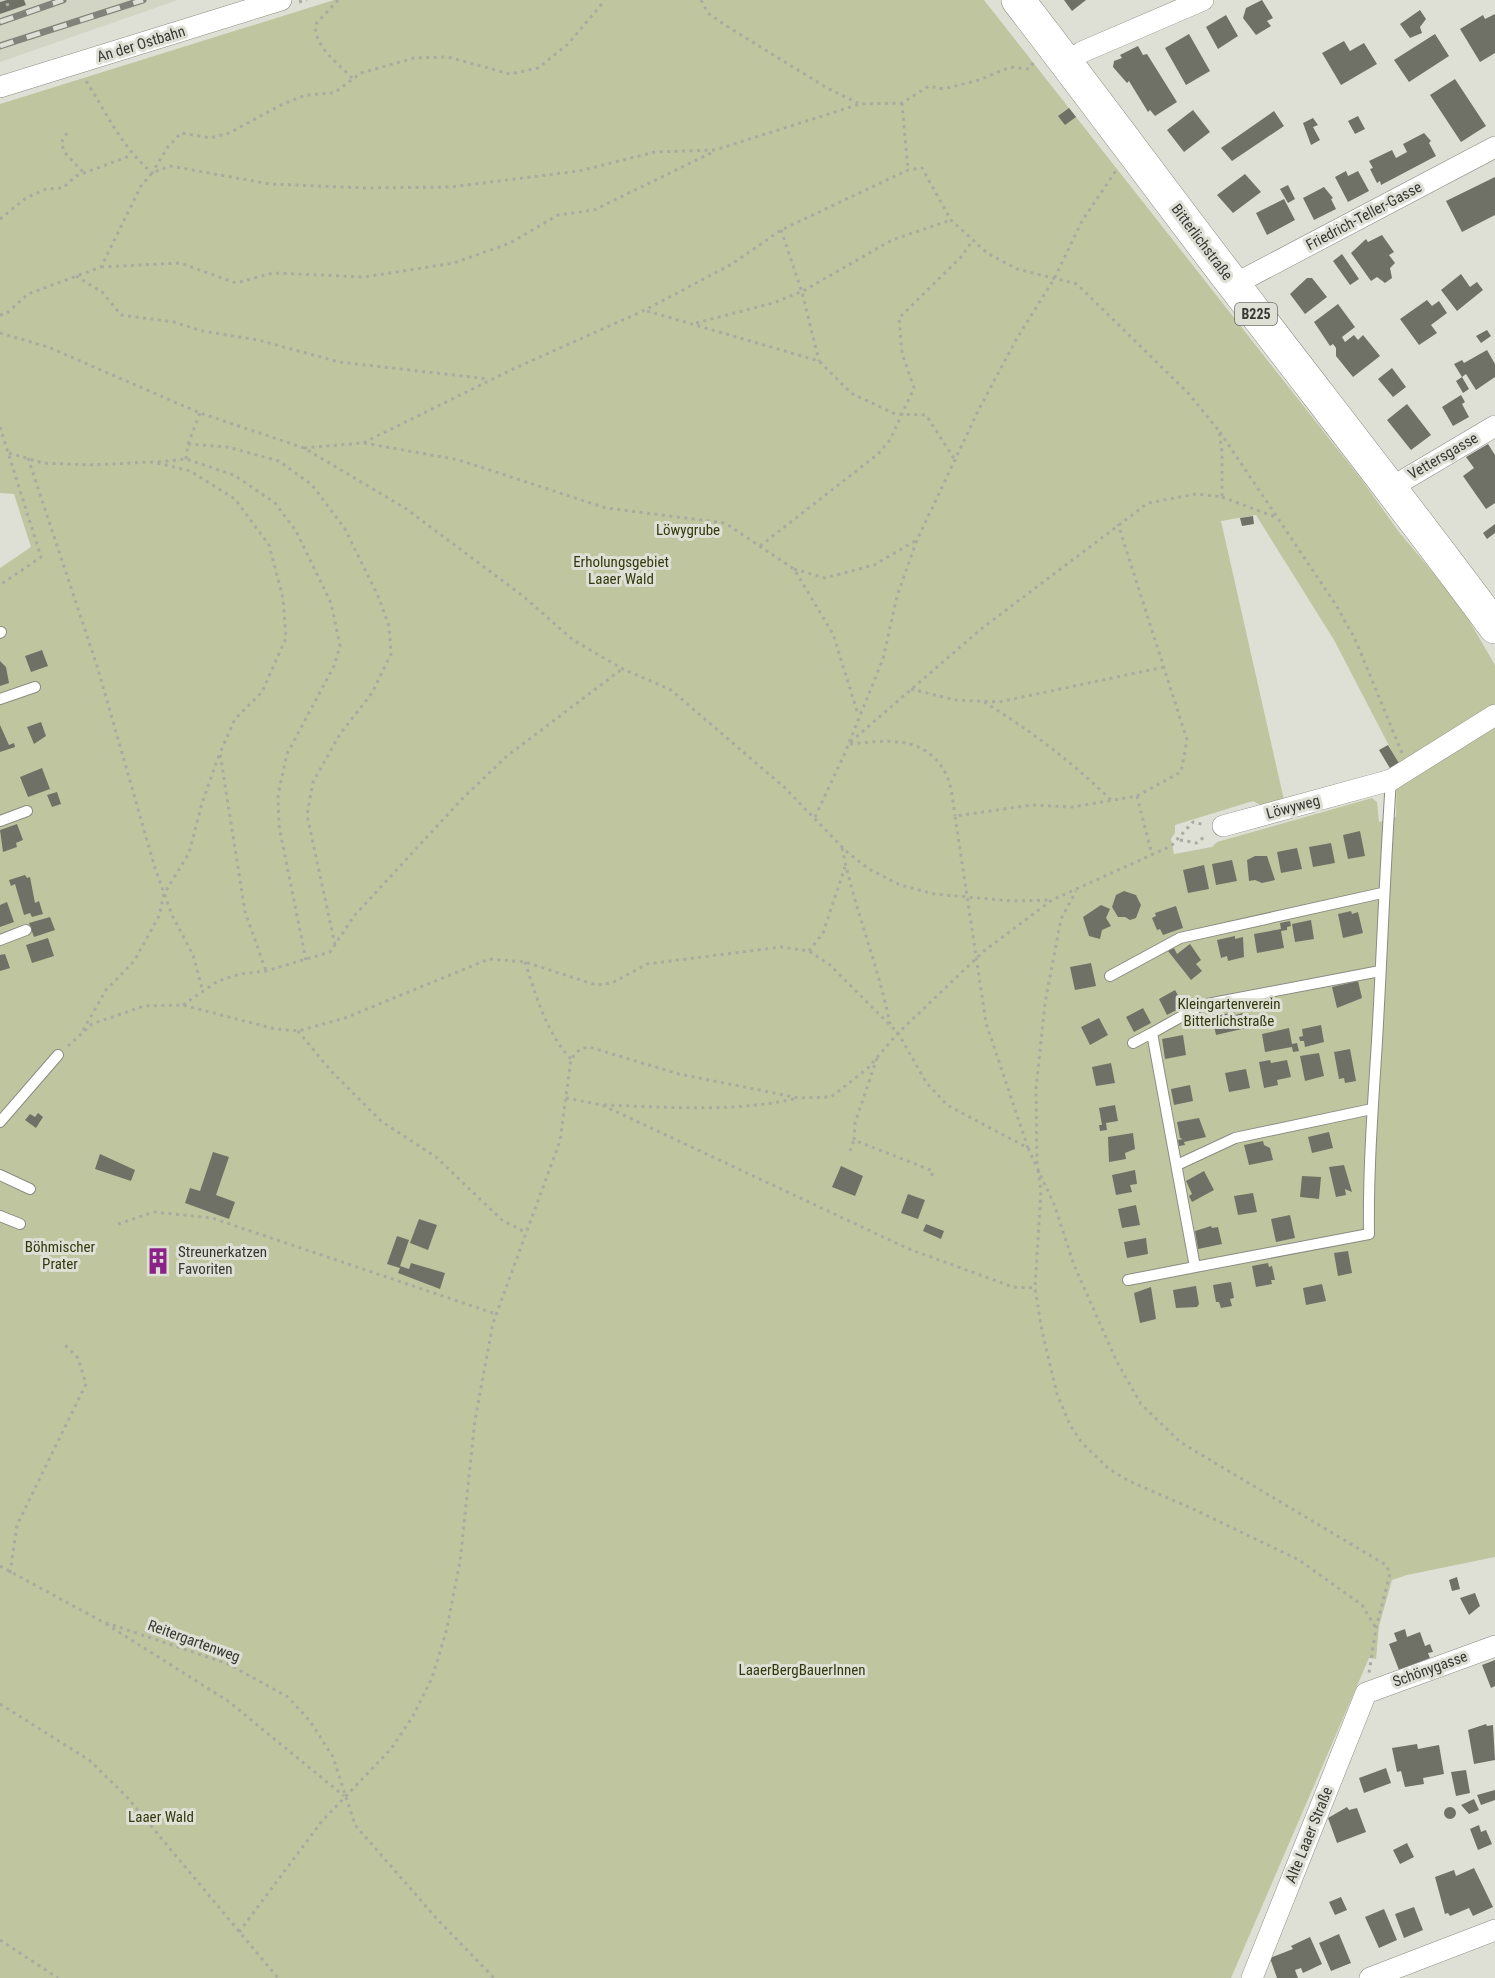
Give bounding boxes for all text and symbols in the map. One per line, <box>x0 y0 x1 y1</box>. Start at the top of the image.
street label: An der Ostbahn <box>95 22 187 66</box>
street label: Friedrich-Teller-Gasse <box>1303 178 1425 254</box>
street label: Bitterlichstraße <box>1167 200 1237 284</box>
road number: B225 <box>1235 303 1277 325</box>
street label: Vettersgasse <box>1405 429 1481 483</box>
park label: Löwygrube <box>656 521 720 539</box>
park label: Erholungsgebiet Laaer Wald <box>573 553 669 588</box>
street label: Löwyweg <box>1264 791 1322 823</box>
park label: Kleingartenverein Bitterlichstraße <box>1177 995 1281 1030</box>
park label: Böhmischer Prater <box>25 1238 96 1273</box>
place label: Streunerkatzen Favoriten <box>178 1243 267 1278</box>
building icon: Streunerkatzen Favoriten <box>143 1246 173 1276</box>
street label: Reitergartenweg <box>145 1616 243 1666</box>
street label: Schönygasse <box>1390 1647 1470 1691</box>
park label: LaaerBergBauerInnen <box>739 1661 865 1679</box>
street label: Alte Laaer Straße <box>1282 1784 1336 1886</box>
park label: Laaer Wald <box>128 1808 194 1826</box>

